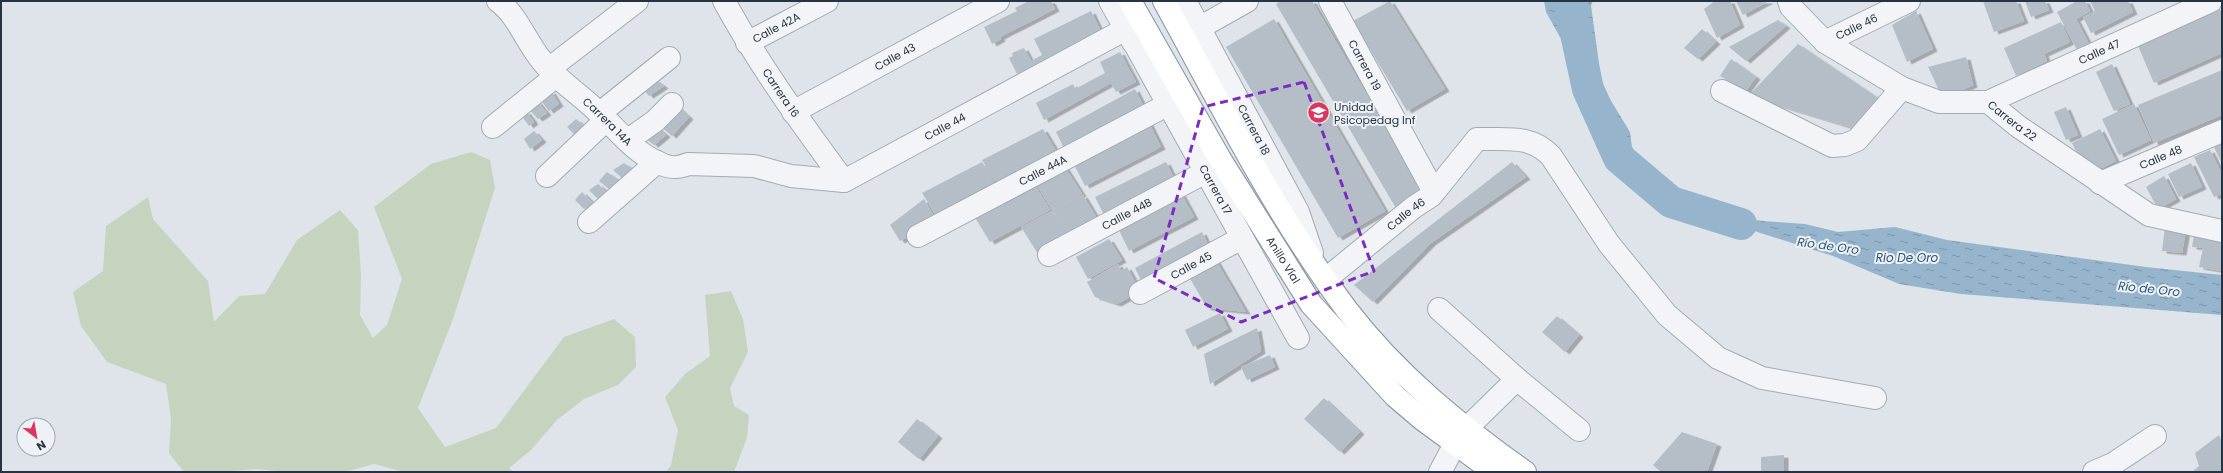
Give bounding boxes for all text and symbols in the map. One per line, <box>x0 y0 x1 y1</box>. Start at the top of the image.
street label: Calle 42A <box>750 8 803 47</box>
street label: Calle 46 <box>1833 10 1880 44</box>
street label: Calle 47 <box>2076 35 2123 68</box>
street label: Carrera 19 <box>1345 37 1385 94</box>
street label: Calle 43 <box>872 39 918 74</box>
street label: Carrera 16 <box>759 65 803 120</box>
street label: Carrera 14A <box>579 94 636 150</box>
street label: Carrera 22 <box>1984 97 2040 145</box>
place label: Unidad Psicopedag Inf <box>1334 99 1416 128</box>
school or university icon: Unidad Psicopedag Inf <box>1305 100 1331 126</box>
street label: Carrera 18 <box>1234 101 1274 158</box>
street label: Calle 44 <box>921 109 969 144</box>
street label: Calle 48 <box>2137 141 2185 173</box>
street label: Calle 44A <box>1016 151 1070 190</box>
street label: Carrera 17 <box>1195 162 1236 218</box>
street label: Callle 44B <box>1099 194 1155 234</box>
street label: Calle 46 <box>1383 194 1428 234</box>
street label: Anillo Víal <box>1263 233 1304 287</box>
water label: Río de Oro <box>1796 233 1860 258</box>
street label: Calle 45 <box>1167 248 1215 283</box>
water label: Rio De Oro <box>1876 249 1939 266</box>
water label: Río de Oro <box>2117 277 2181 300</box>
north arrow <box>16 417 56 457</box>
text: N <box>33 437 49 455</box>

